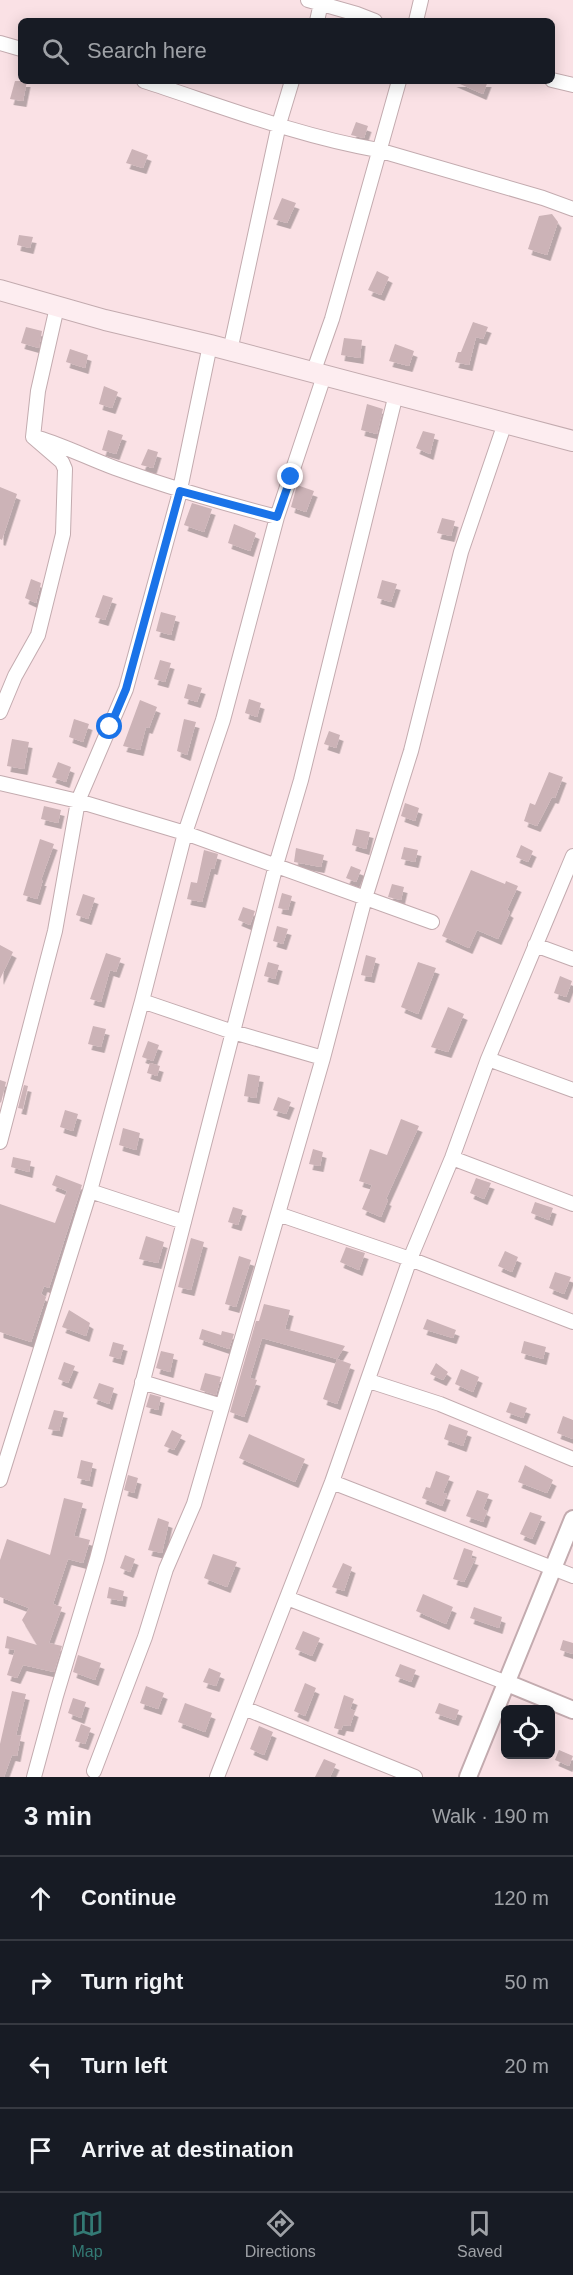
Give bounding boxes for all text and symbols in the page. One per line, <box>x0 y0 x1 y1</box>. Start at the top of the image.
search box <box>18 18 555 84</box>
icon: search <box>39 35 72 68</box>
text: Search here <box>87 38 207 63</box>
route end <box>277 463 303 489</box>
route start <box>96 713 122 739</box>
map controls <box>501 1705 555 1759</box>
button: locate <box>501 1705 555 1759</box>
text: 3 min <box>24 1801 92 1831</box>
text: Walk · 190 m <box>432 1805 549 1827</box>
icon: ahead <box>24 1882 57 1915</box>
text: Continue <box>81 1885 176 1910</box>
text: 120 m <box>493 1887 549 1909</box>
icon: right <box>24 1966 57 1999</box>
text: Turn right <box>81 1969 183 1994</box>
text: 50 m <box>505 1971 549 1993</box>
icon: left <box>24 2050 57 2083</box>
text: Turn left <box>81 2053 167 2078</box>
text: 20 m <box>505 2055 549 2077</box>
icon: arrive <box>24 2134 57 2167</box>
text: Arrive at destination <box>81 2137 294 2162</box>
tab: Map <box>71 2207 104 2261</box>
tab: Directions <box>245 2207 316 2261</box>
tab: Saved <box>457 2207 502 2261</box>

